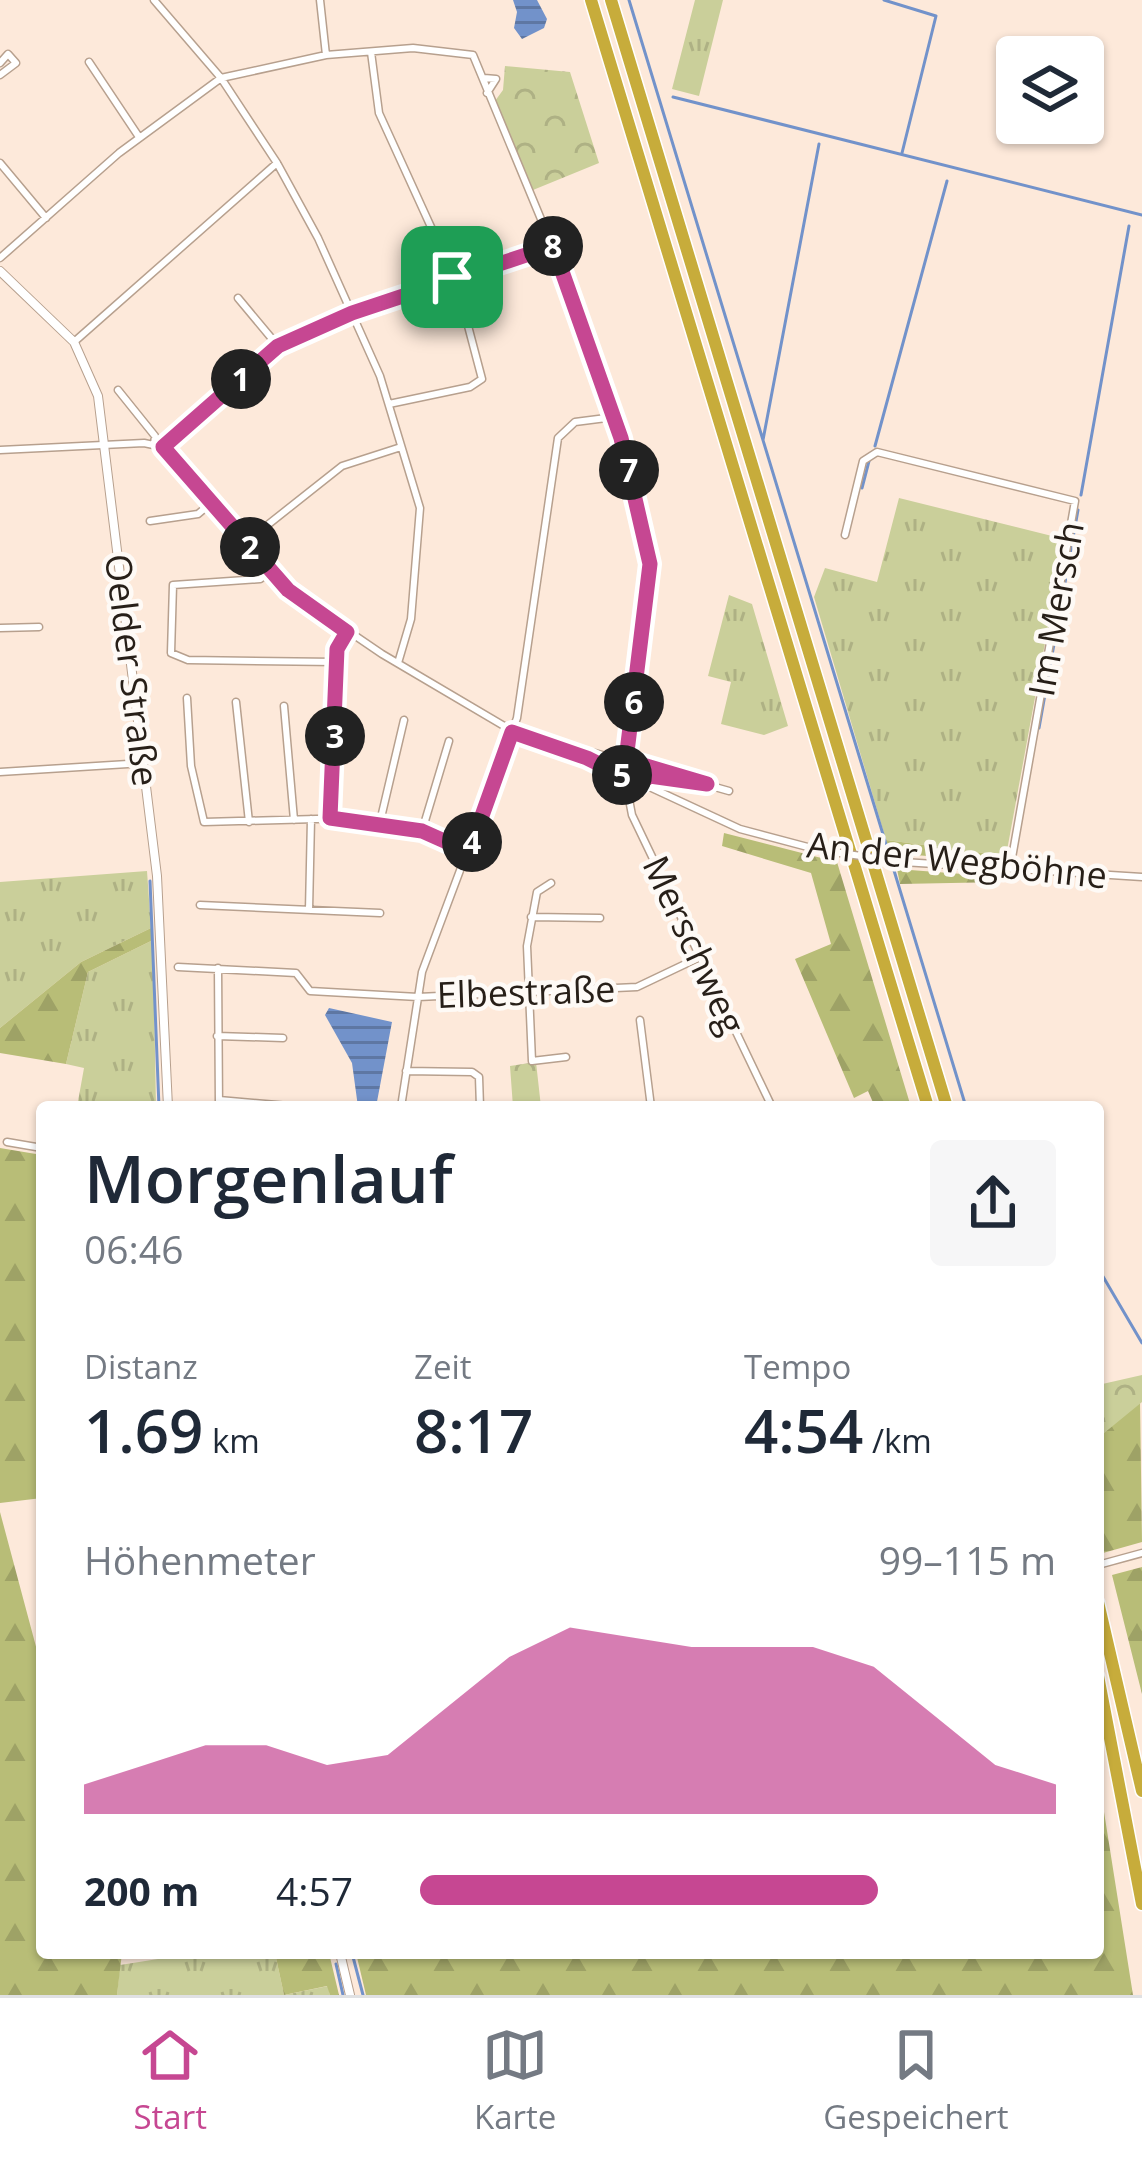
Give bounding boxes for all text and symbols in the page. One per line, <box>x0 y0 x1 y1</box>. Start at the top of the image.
map controls <box>996 36 1104 144</box>
button: layers <box>996 36 1104 144</box>
pin: 8 <box>523 216 583 276</box>
text: 8 <box>544 223 562 268</box>
pin <box>401 226 503 328</box>
icon: arrive <box>419 244 485 310</box>
pin: 1 <box>211 349 271 409</box>
text: 1 <box>232 356 250 401</box>
pin: 7 <box>599 440 659 500</box>
text: 7 <box>620 447 638 492</box>
pin: 2 <box>220 517 280 577</box>
street label: Im Mersch <box>1016 518 1095 700</box>
text: 2 <box>241 524 259 569</box>
street label: Oelder Straße <box>94 551 171 789</box>
pin: 6 <box>604 672 664 732</box>
text: 6 <box>625 679 643 724</box>
pin: 3 <box>305 706 365 766</box>
text: 3 <box>326 713 344 758</box>
pin: 5 <box>592 745 652 805</box>
text: 5 <box>613 752 631 797</box>
pin: 4 <box>442 812 502 872</box>
text: 4 <box>463 819 481 864</box>
street label: An der Wegböhne <box>805 819 1110 900</box>
street label: Merschweg <box>632 848 757 1042</box>
street label: Elbestraße <box>436 964 616 1019</box>
text: Morgenlauf <box>84 1132 453 1222</box>
button: share <box>930 1140 1056 1266</box>
text: 06:46 <box>84 1222 183 1275</box>
text: Distanz <box>84 1344 198 1389</box>
text: Zeit <box>414 1344 472 1389</box>
text: Tempo <box>744 1344 851 1389</box>
text: 1.69 <box>84 1389 203 1471</box>
text: 8:17 <box>414 1389 533 1471</box>
text: 4:54 <box>744 1389 863 1471</box>
text: km <box>203 1418 260 1463</box>
text: /km <box>863 1418 932 1463</box>
text: Höhenmeter <box>84 1533 316 1586</box>
text: 99–115 m <box>879 1533 1056 1586</box>
text: 200 m <box>84 1864 199 1917</box>
text: 4:57 <box>276 1864 353 1917</box>
tab: Start <box>134 2022 207 2139</box>
tab: Karte <box>474 2022 556 2139</box>
tab: Gespeichert <box>823 2022 1008 2139</box>

